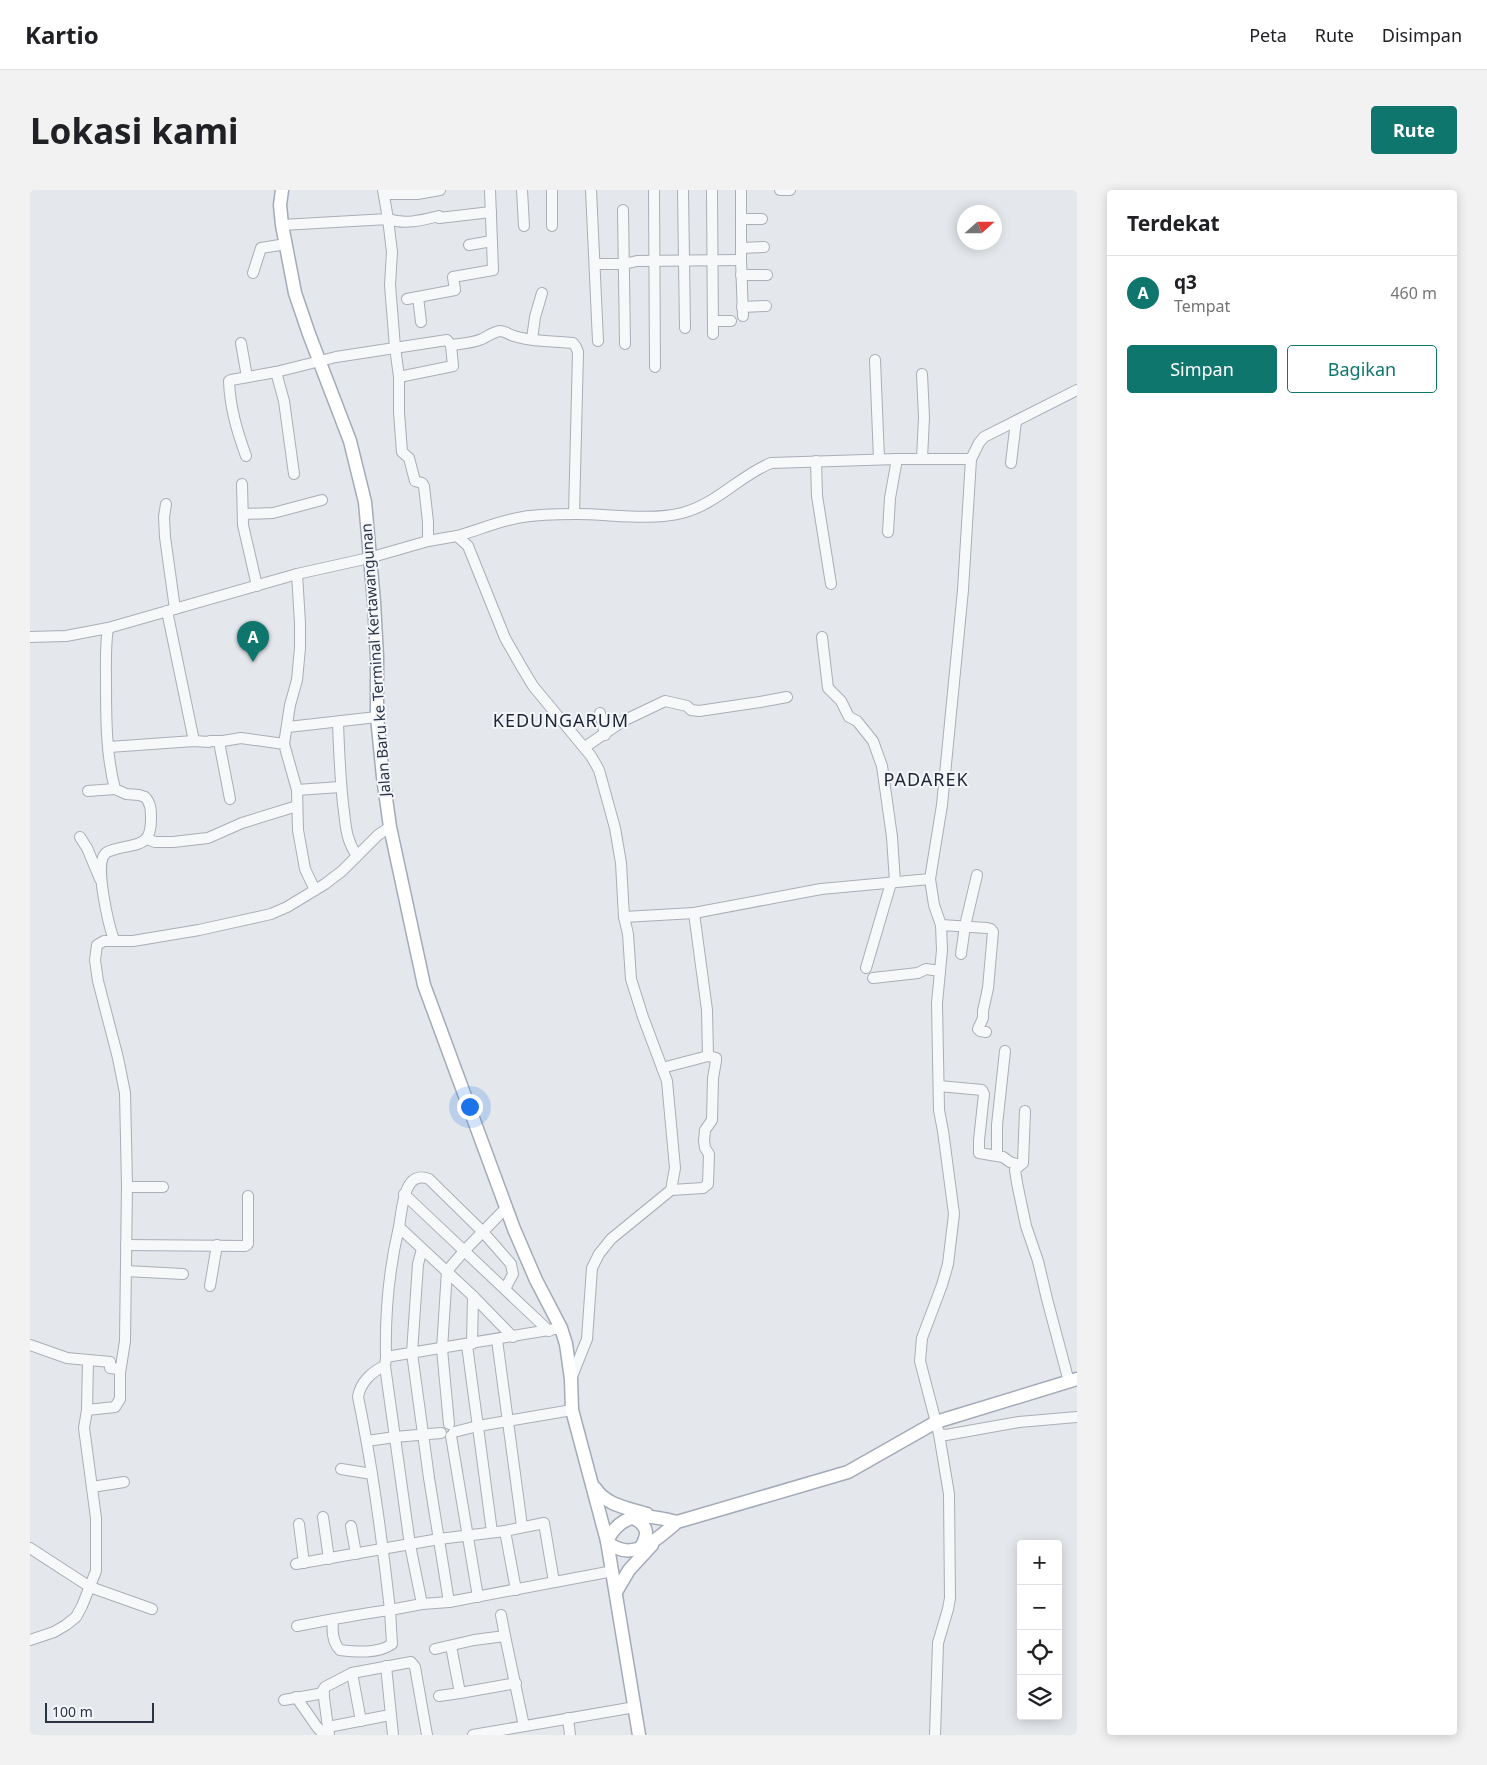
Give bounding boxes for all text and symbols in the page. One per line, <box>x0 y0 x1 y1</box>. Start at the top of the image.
text: Kartio <box>25 18 99 51</box>
text: Peta <box>1249 23 1287 47</box>
text: Rute <box>1315 23 1354 47</box>
text: Disimpan <box>1382 23 1462 47</box>
button: Rute <box>1371 106 1457 154</box>
text: Lokasi kami <box>30 107 239 154</box>
north arrow <box>957 205 1002 250</box>
text: Terdekat <box>1127 209 1220 237</box>
text: q3 <box>1174 269 1197 295</box>
text: A <box>1137 282 1149 304</box>
text: 460 m <box>1390 282 1437 304</box>
text: Tempat <box>1174 295 1230 317</box>
button: Simpan <box>1127 345 1277 393</box>
button: Bagikan <box>1287 345 1437 393</box>
street label: Jalan Baru ke Terminal Kertawangunan <box>355 523 395 799</box>
pin: A <box>237 621 269 662</box>
district label: KEDUNGARUM <box>493 708 629 732</box>
district label: PADAREK <box>883 767 969 791</box>
your location <box>457 1094 483 1120</box>
map controls <box>1017 1540 1062 1720</box>
button: + <box>1017 1540 1062 1585</box>
button: − <box>1017 1585 1062 1630</box>
button: locate <box>1017 1630 1062 1675</box>
button: layers <box>1017 1675 1062 1720</box>
scale bar <box>45 1700 154 1723</box>
text: 100 m <box>52 1702 93 1721</box>

